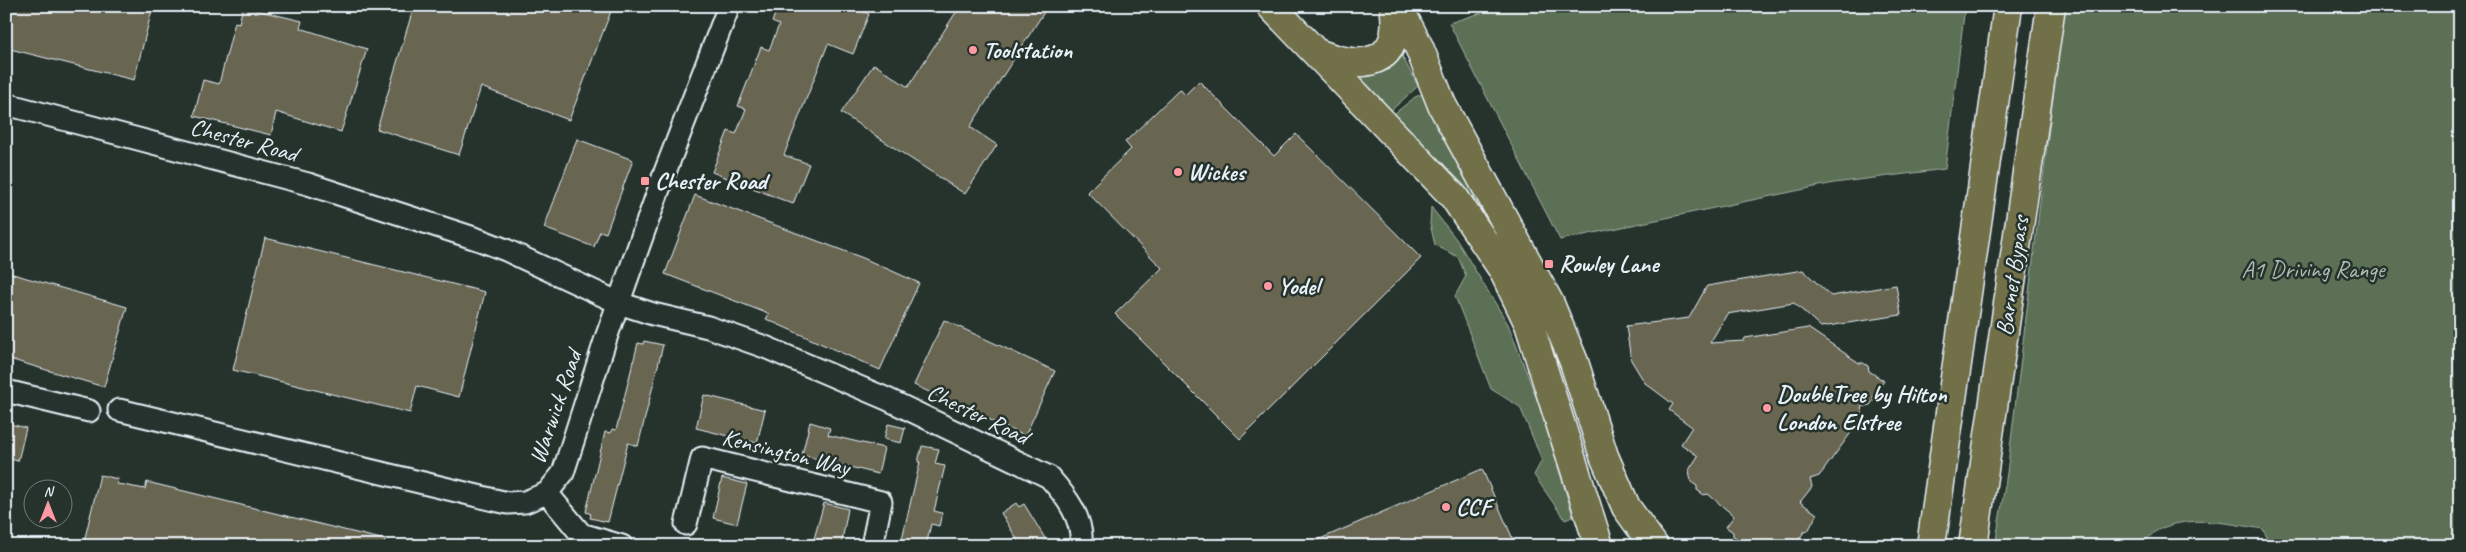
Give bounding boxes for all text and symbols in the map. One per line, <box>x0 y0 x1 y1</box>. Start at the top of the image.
place label: Toolstation <box>983 35 1073 65</box>
marker: Toolstation <box>967 44 979 56</box>
street label: Chester Road <box>187 111 304 170</box>
place label: Wickes <box>1188 157 1247 187</box>
place label: Chester Road <box>655 166 771 196</box>
marker: Wickes <box>1172 166 1184 178</box>
marker: Chester Road <box>639 175 651 187</box>
street label: Barnet Bypass <box>1989 212 2036 337</box>
place label: Rowley Lane <box>1559 249 1660 279</box>
park label: A1 Driving Range <box>2241 254 2387 284</box>
marker: Rowley Lane <box>1543 258 1555 270</box>
place label: Yodel <box>1278 271 1324 301</box>
marker: Yodel <box>1262 280 1274 292</box>
street label: Warwick Road <box>522 343 590 468</box>
street label: Chester Road <box>922 376 1037 453</box>
place label: DoubleTree by Hilton London Elstree <box>1777 379 1948 437</box>
marker: DoubleTree by Hilton London Elstree <box>1761 402 1773 414</box>
street label: Kensington Way <box>719 422 854 483</box>
north arrow <box>22 480 72 530</box>
text: N <box>44 483 55 500</box>
place label: CCF <box>1456 492 1495 522</box>
marker: CCF <box>1440 501 1452 513</box>

